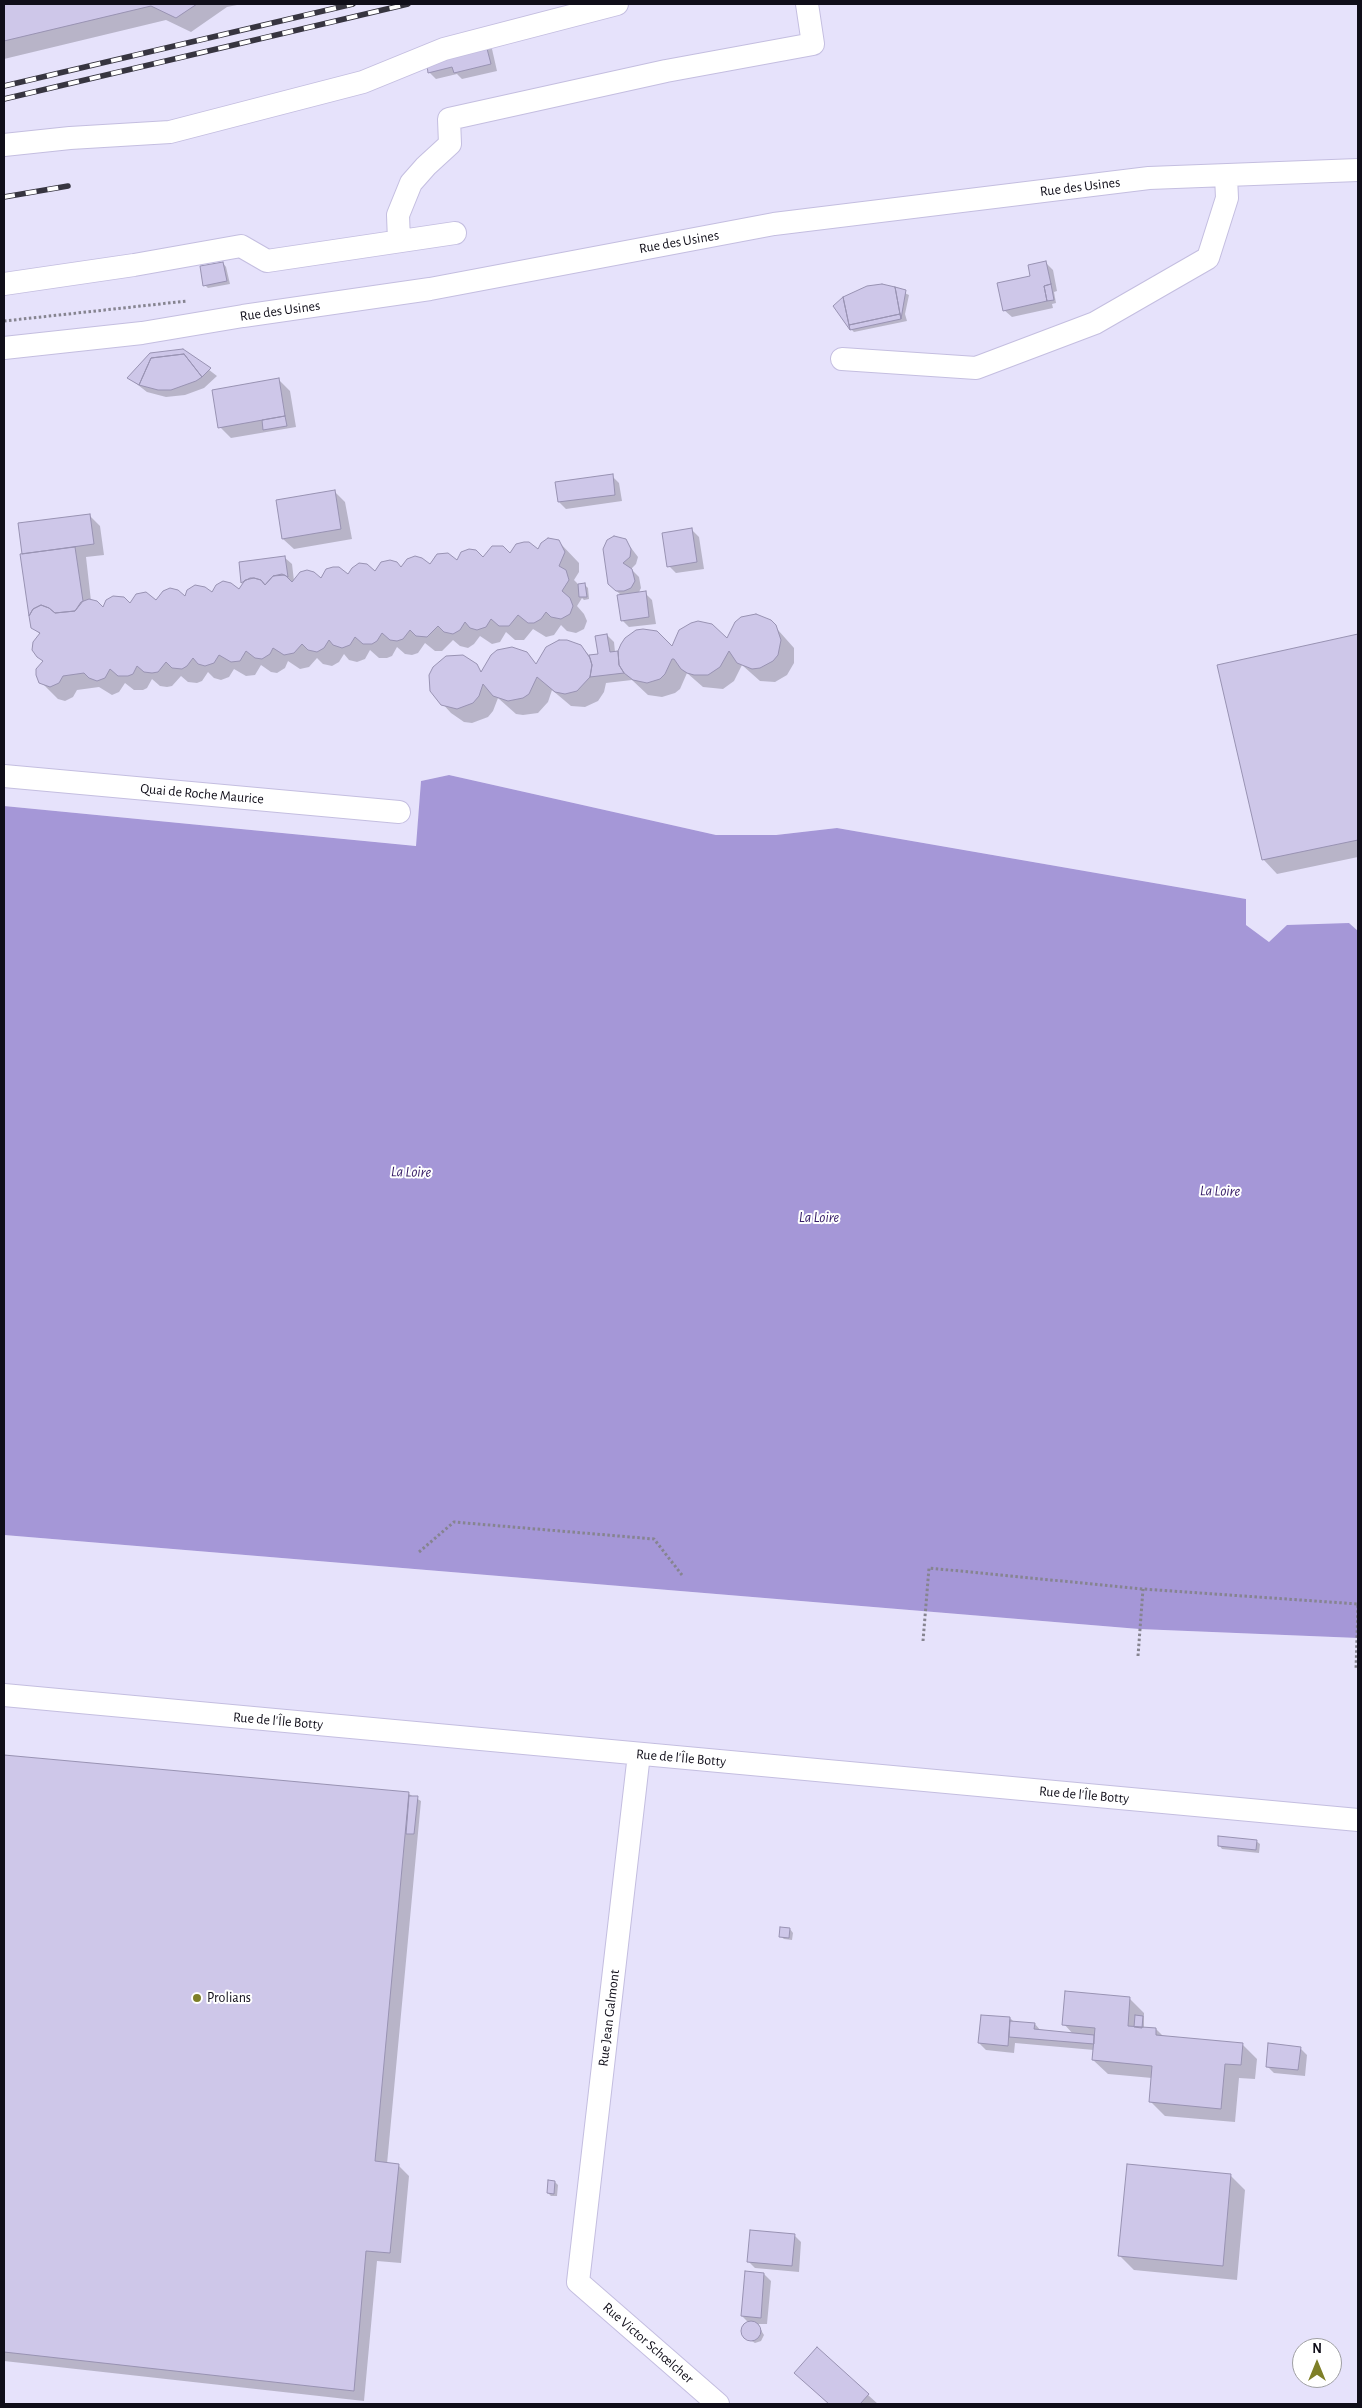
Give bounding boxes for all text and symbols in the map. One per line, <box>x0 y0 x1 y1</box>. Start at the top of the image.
street label: Rue des Usines <box>1039 174 1121 200</box>
street label: Rue des Usines <box>638 227 720 257</box>
street label: Rue des Usines <box>239 297 321 325</box>
street label: Quai de Roche Maurice <box>140 780 264 808</box>
water label: La Loire <box>391 1163 431 1181</box>
water label: La Loire <box>1200 1182 1240 1200</box>
water label: La Loire <box>799 1208 839 1226</box>
street label: Rue de l'Île Botty <box>232 1709 324 1733</box>
street label: Rue de l'Île Botty <box>635 1746 727 1770</box>
street label: Rue de l'Île Botty <box>1038 1783 1130 1807</box>
street label: Rue Jean Galmont <box>595 1969 623 2067</box>
place label: Prolians <box>207 1990 251 2006</box>
marker: Prolians <box>191 1992 203 2004</box>
street label: Rue Victor Schœlcher <box>599 2299 697 2387</box>
north arrow <box>1292 2338 1342 2388</box>
text: N <box>1312 2342 1322 2356</box>

